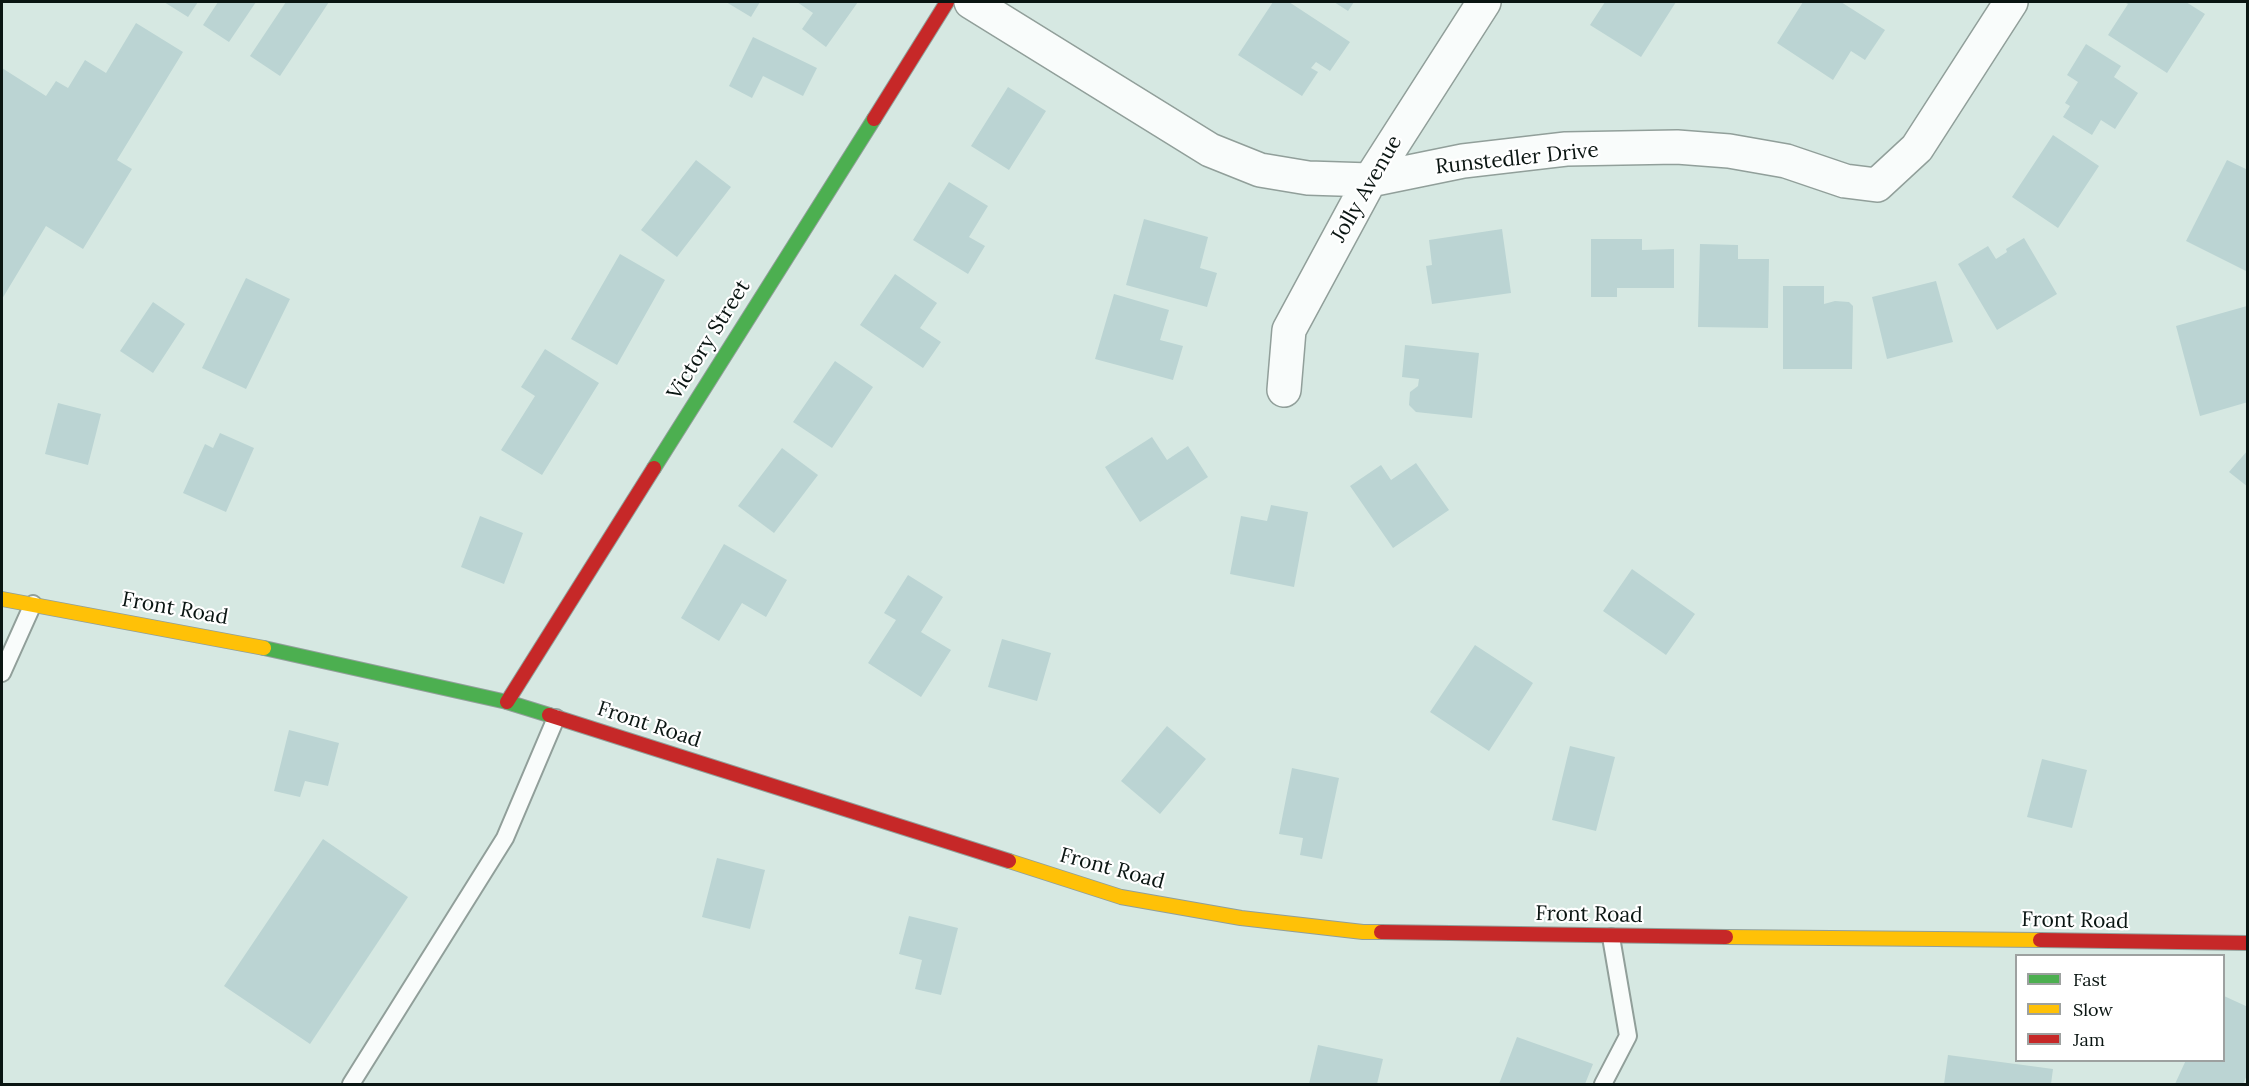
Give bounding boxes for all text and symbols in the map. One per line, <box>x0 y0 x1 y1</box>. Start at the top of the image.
street label: Jolly Avenue <box>1326 131 1408 247</box>
street label: Runstedler Drive <box>1434 138 1600 180</box>
street label: Victory Street <box>662 275 756 405</box>
street label: Front Road <box>120 587 230 631</box>
street label: Front Road <box>594 696 704 754</box>
street label: Front Road <box>1057 843 1167 895</box>
street label: Front Road <box>1535 901 1643 929</box>
street label: Front Road <box>2021 907 2129 935</box>
legend <box>2015 954 2225 1062</box>
text: Fast <box>2073 968 2107 991</box>
text: Slow <box>2073 998 2113 1021</box>
text: Jam <box>2073 1028 2105 1051</box>

